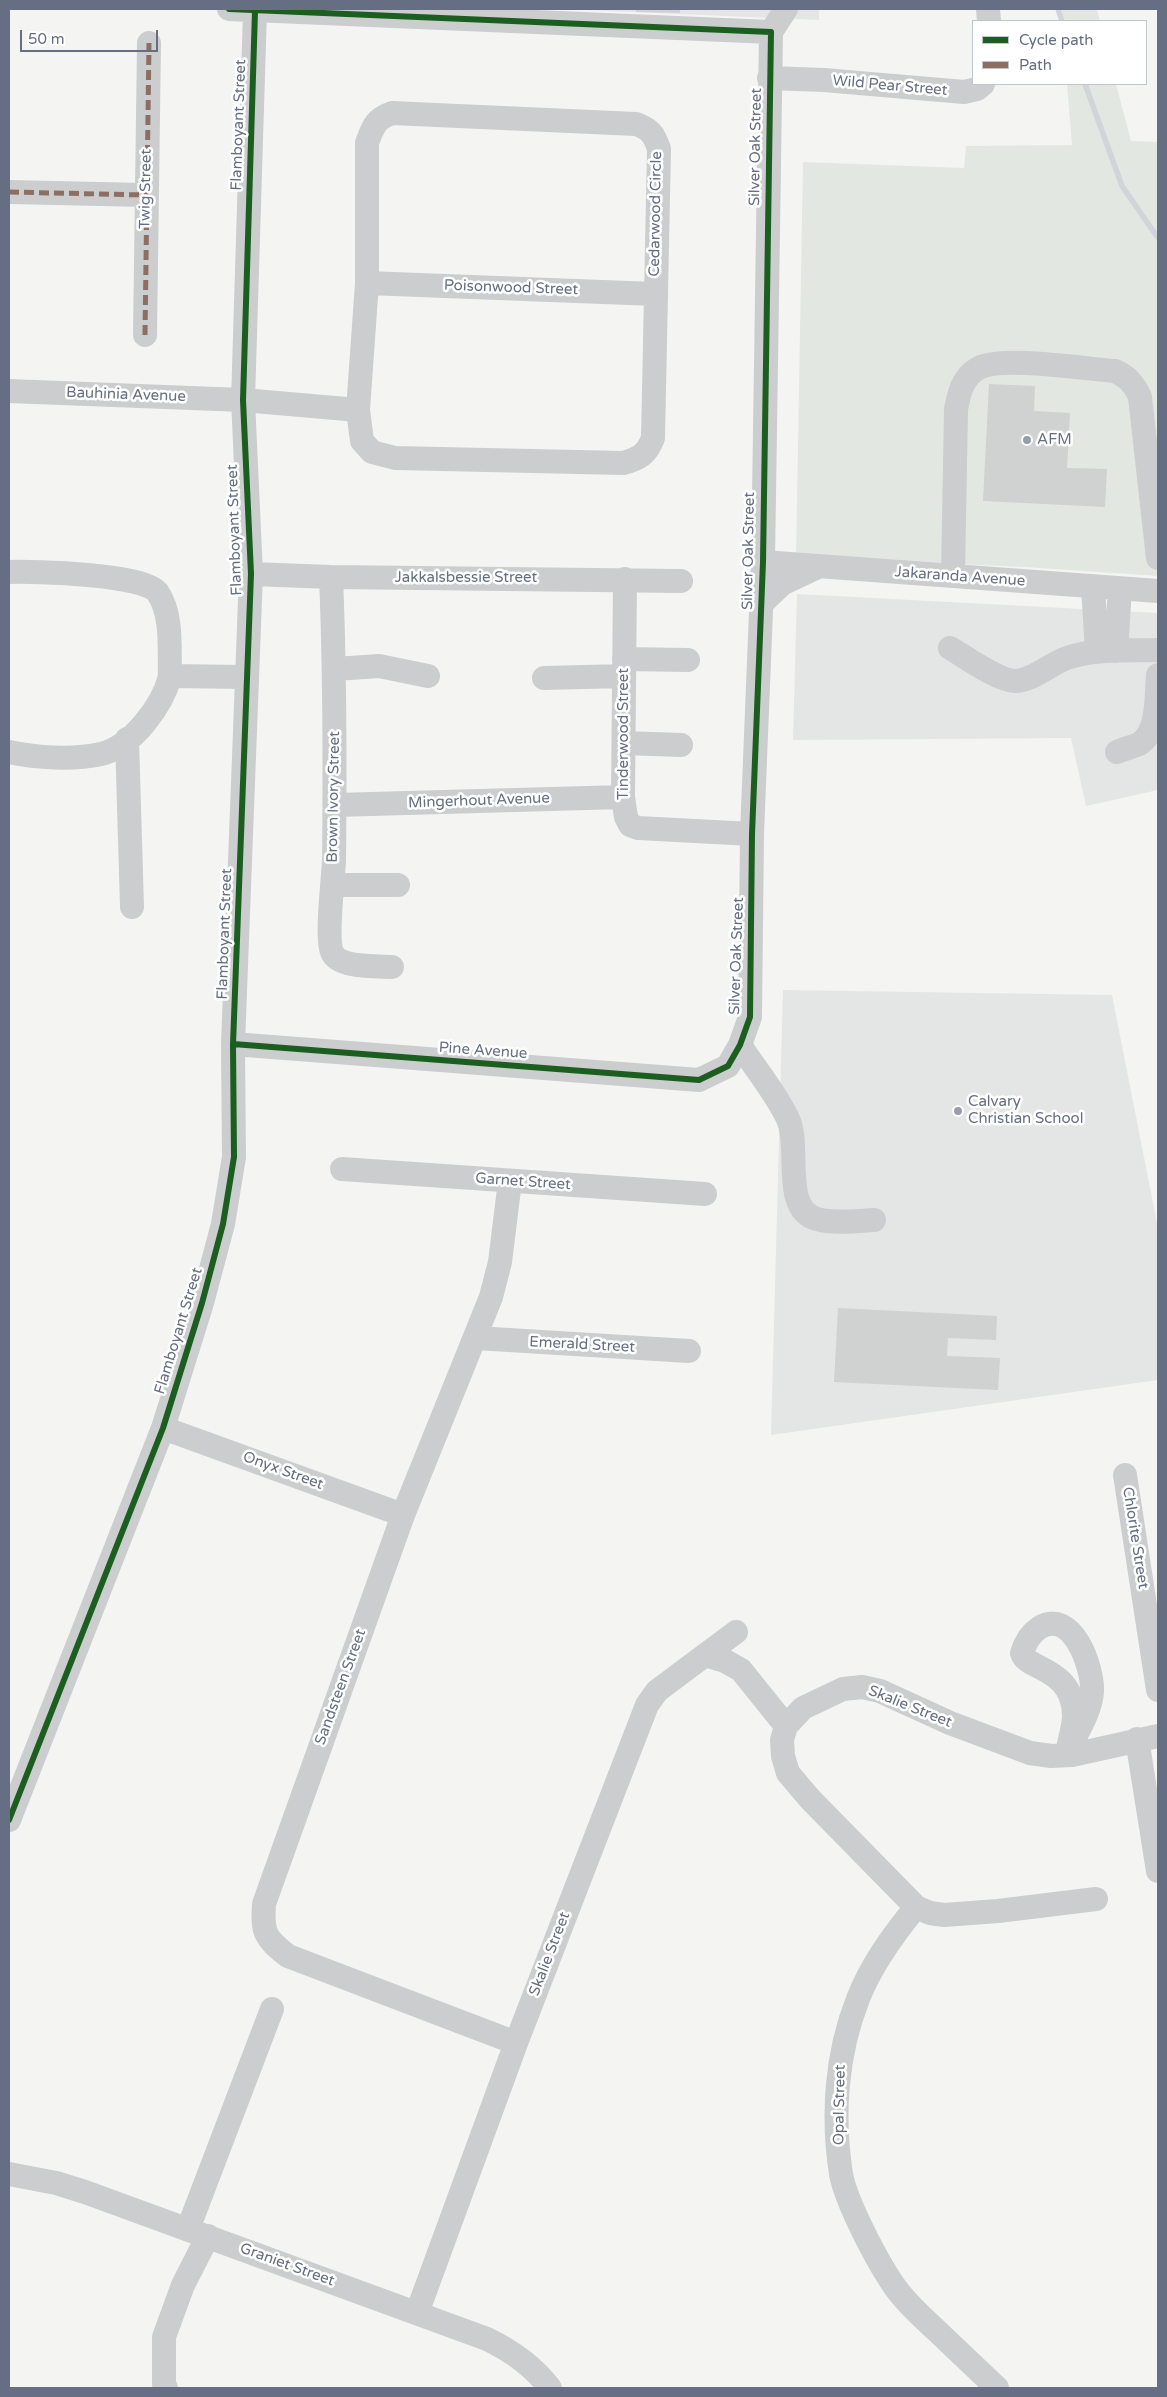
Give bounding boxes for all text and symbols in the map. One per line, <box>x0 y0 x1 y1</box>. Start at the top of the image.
scale bar <box>22 20 160 52</box>
legend <box>972 20 1147 85</box>
text: 50 m <box>28 30 65 48</box>
text: Cycle path <box>1019 31 1093 49</box>
text: Path <box>1019 56 1052 74</box>
street label: Flamboyant Street <box>228 59 250 191</box>
street label: Wild Pear Street <box>832 72 948 100</box>
street label: Silver Oak Street <box>746 88 766 206</box>
street label: Twig Street <box>136 149 156 229</box>
street label: Cedarwood Circle <box>646 151 666 277</box>
street label: Poisonwood Street <box>444 277 578 299</box>
street label: Bauhinia Avenue <box>66 384 186 406</box>
place label: AFM <box>1037 431 1072 449</box>
marker: AFM <box>1021 434 1033 446</box>
street label: Flamboyant Street <box>224 464 246 596</box>
street label: Silver Oak Street <box>739 492 759 610</box>
street label: Jakaranda Avenue <box>894 563 1026 591</box>
street label: Jakkalsbessie Street <box>395 569 537 587</box>
street label: Tinderwood Street <box>615 668 633 800</box>
street label: Brown Ivory Street <box>324 731 344 863</box>
street label: Mingerhout Avenue <box>408 790 550 812</box>
street label: Flamboyant Street <box>214 868 236 1000</box>
street label: Silver Oak Street <box>726 897 748 1015</box>
street label: Pine Avenue <box>438 1039 528 1063</box>
place label: Calvary Christian School <box>968 1093 1083 1128</box>
marker: Calvary Christian School <box>952 1105 964 1117</box>
street label: Garnet Street <box>475 1170 571 1194</box>
street label: Flamboyant Street <box>151 1266 207 1396</box>
street label: Emerald Street <box>529 1333 635 1357</box>
street label: Onyx Street <box>240 1448 326 1494</box>
street label: Chlorite Street <box>1118 1486 1152 1590</box>
street label: Sandsteen Street <box>312 1627 370 1747</box>
street label: Skalie Street <box>866 1682 954 1732</box>
street label: Skalie Street <box>526 1910 574 1998</box>
street label: Opal Street <box>830 2065 850 2145</box>
street label: Graniet Street <box>237 2240 337 2290</box>

